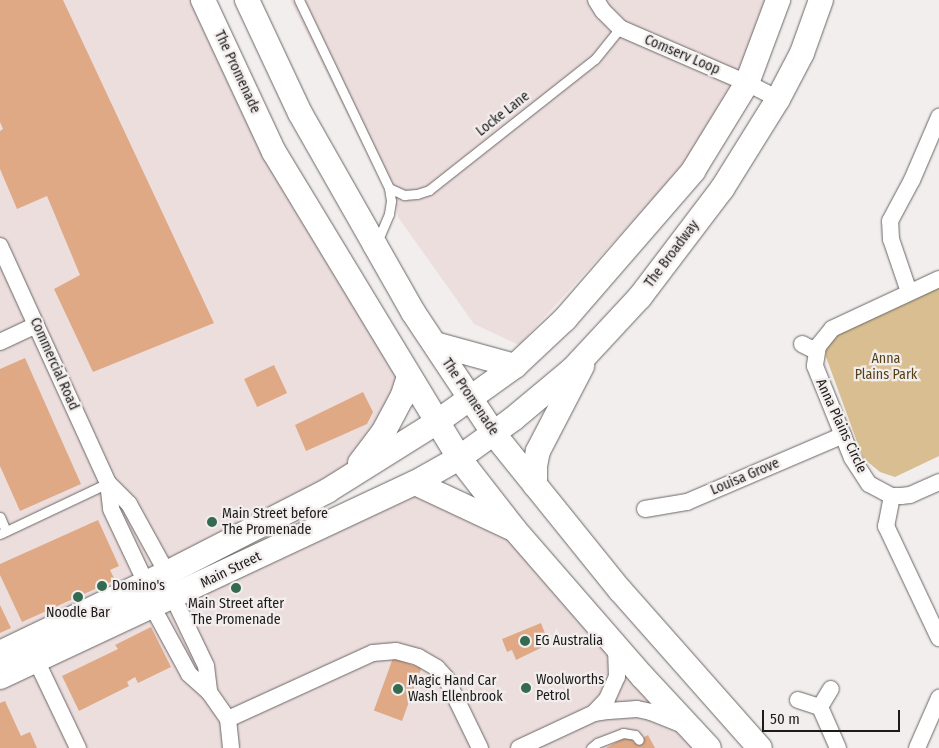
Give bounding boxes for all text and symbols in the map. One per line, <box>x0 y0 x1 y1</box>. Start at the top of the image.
street label: The Promenade <box>211 28 263 116</box>
street label: Comserv Loop <box>642 32 722 78</box>
street label: Locke Lane <box>473 88 533 140</box>
street label: The Broadway <box>641 217 703 291</box>
street label: Commercial Road <box>26 315 82 413</box>
park label: Anna Plains Park <box>855 351 917 384</box>
street label: The Promenade <box>438 355 502 439</box>
street label: Anna Plains Circle <box>812 376 870 476</box>
street label: Louisa Grove <box>708 455 782 499</box>
place label: Main Street before The Promenade <box>222 506 328 538</box>
marker: Main Street before The Promenade <box>206 516 218 528</box>
street label: Main Street <box>198 548 264 592</box>
place label: Domino's <box>112 578 165 594</box>
marker: Domino's <box>96 580 108 592</box>
marker: Main Street after The Promenade <box>230 582 242 594</box>
marker: Noodle Bar <box>72 591 84 603</box>
place label: Main Street after The Promenade <box>188 596 284 628</box>
place label: Noodle Bar <box>46 605 110 621</box>
place label: EG Australia <box>535 633 603 649</box>
marker: EG Australia <box>519 635 531 647</box>
place label: Woolworths Petrol <box>536 672 604 704</box>
place label: Magic Hand Car Wash Ellenbrook <box>408 673 503 706</box>
marker: Woolworths Petrol <box>520 682 532 694</box>
marker: Magic Hand Car Wash Ellenbrook <box>392 683 404 695</box>
scale bar <box>764 700 902 732</box>
text: 50 m <box>770 710 800 728</box>

